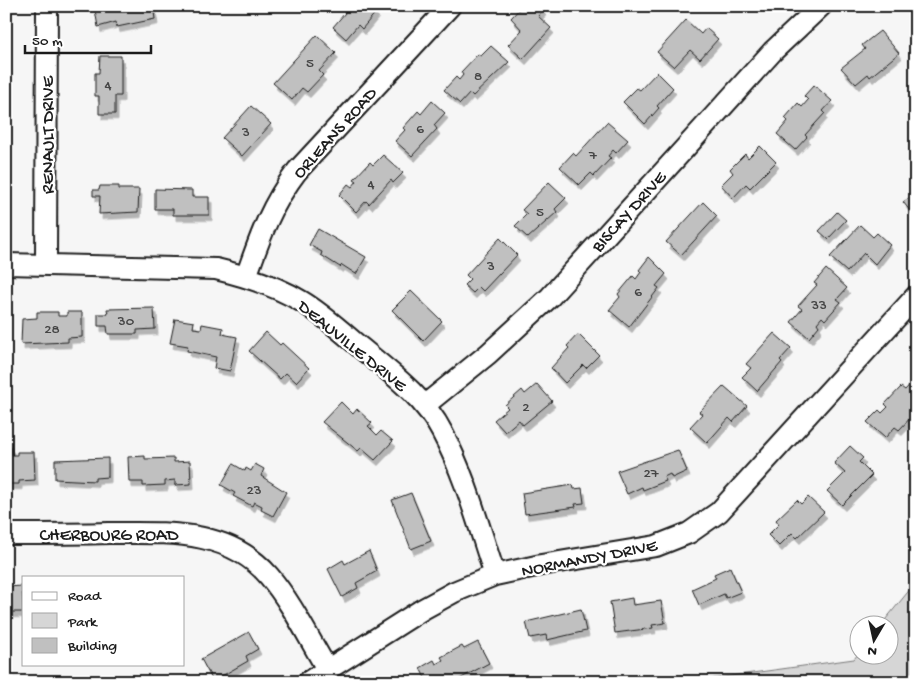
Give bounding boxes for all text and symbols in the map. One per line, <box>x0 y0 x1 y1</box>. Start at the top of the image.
scale bar <box>25 22 151 54</box>
text: 50 m <box>32 33 63 51</box>
house number: 5 <box>306 55 314 73</box>
house number: 8 <box>474 68 482 86</box>
street label: RENAULT DRIVE <box>39 75 60 194</box>
house number: 4 <box>104 77 112 95</box>
street label: ORLEANS ROAD <box>289 83 383 184</box>
house number: 6 <box>416 121 424 139</box>
house number: 3 <box>241 124 250 142</box>
house number: 7 <box>588 147 598 165</box>
street label: BISCAY DRIVE <box>587 167 672 258</box>
house number: 4 <box>367 176 375 194</box>
house number: 5 <box>536 204 544 222</box>
house number: 3 <box>486 258 495 276</box>
house number: 6 <box>634 284 642 302</box>
street label: DEAUVILLE DRIVE <box>292 296 411 398</box>
house number: 33 <box>810 297 827 315</box>
house number: 30 <box>117 313 135 331</box>
house number: 28 <box>44 321 60 339</box>
house number: 2 <box>522 399 530 417</box>
house number: 27 <box>643 465 660 483</box>
house number: 23 <box>246 482 262 500</box>
street label: CHERBOURG ROAD <box>40 526 179 547</box>
street label: NORMANDY DRIVE <box>520 536 660 583</box>
legend <box>22 576 185 666</box>
text: Road <box>68 588 102 606</box>
text: Park <box>67 614 98 632</box>
north arrow <box>850 616 900 666</box>
text: Building <box>67 638 117 656</box>
text: N <box>867 641 878 659</box>

